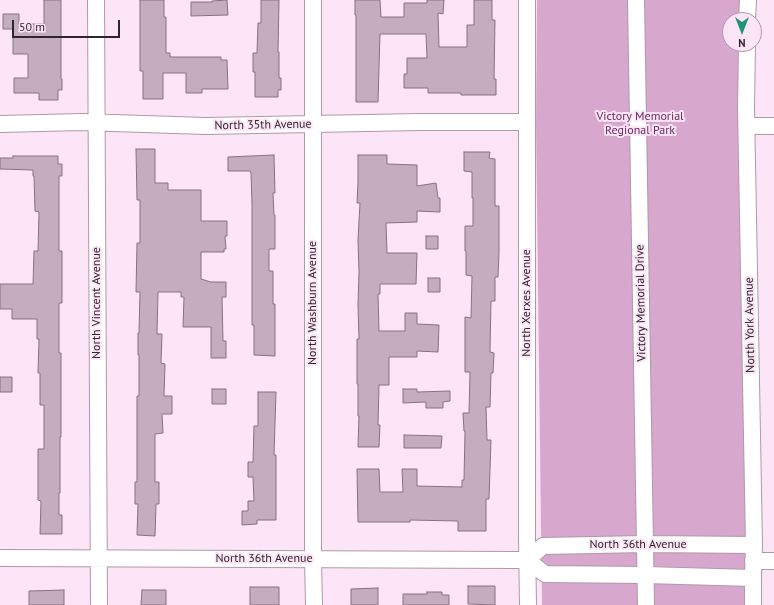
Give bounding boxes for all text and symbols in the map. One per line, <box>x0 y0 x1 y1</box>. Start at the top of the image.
scale bar <box>14 12 122 38</box>
north arrow <box>722 12 762 52</box>
text: 50 m <box>19 19 45 34</box>
text: N <box>738 36 746 50</box>
park label: Victory Memorial Regional Park <box>596 110 684 138</box>
street label: North 35th Avenue <box>214 117 312 133</box>
street label: North Washburn Avenue <box>306 241 320 365</box>
street label: Victory Memorial Drive <box>633 244 649 362</box>
street label: North Vincent Avenue <box>90 247 104 359</box>
street label: North Xerxes Avenue <box>520 249 534 357</box>
street label: North York Avenue <box>742 277 758 373</box>
street label: North 36th Avenue <box>589 538 687 552</box>
street label: North 36th Avenue <box>215 552 313 566</box>

